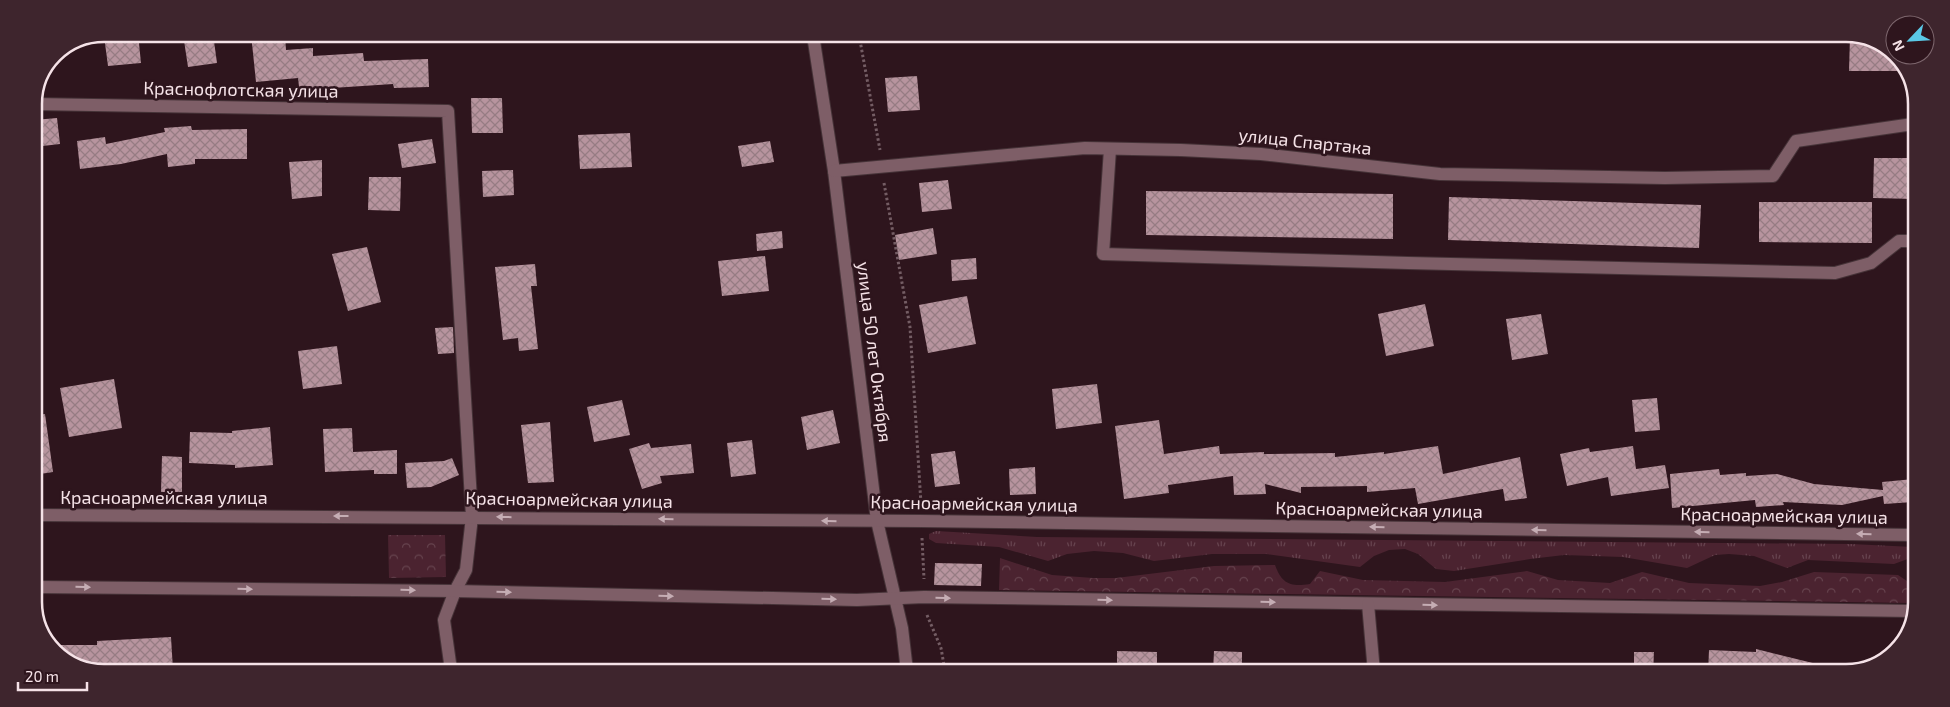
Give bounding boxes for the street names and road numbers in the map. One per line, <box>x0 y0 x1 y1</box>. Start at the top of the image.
street label: Краснофлотская улица <box>143 76 339 102</box>
street label: улица Спартака <box>1237 123 1373 159</box>
street label: улица 50 лет Октября <box>853 260 897 444</box>
street label: Красноармейская улица <box>60 486 268 508</box>
street label: Красноармейская улица <box>465 486 673 512</box>
street label: Красноармейская улица <box>870 490 1078 516</box>
street label: Красноармейская улица <box>1275 496 1483 522</box>
street label: Красноармейская улица <box>1680 502 1888 528</box>

